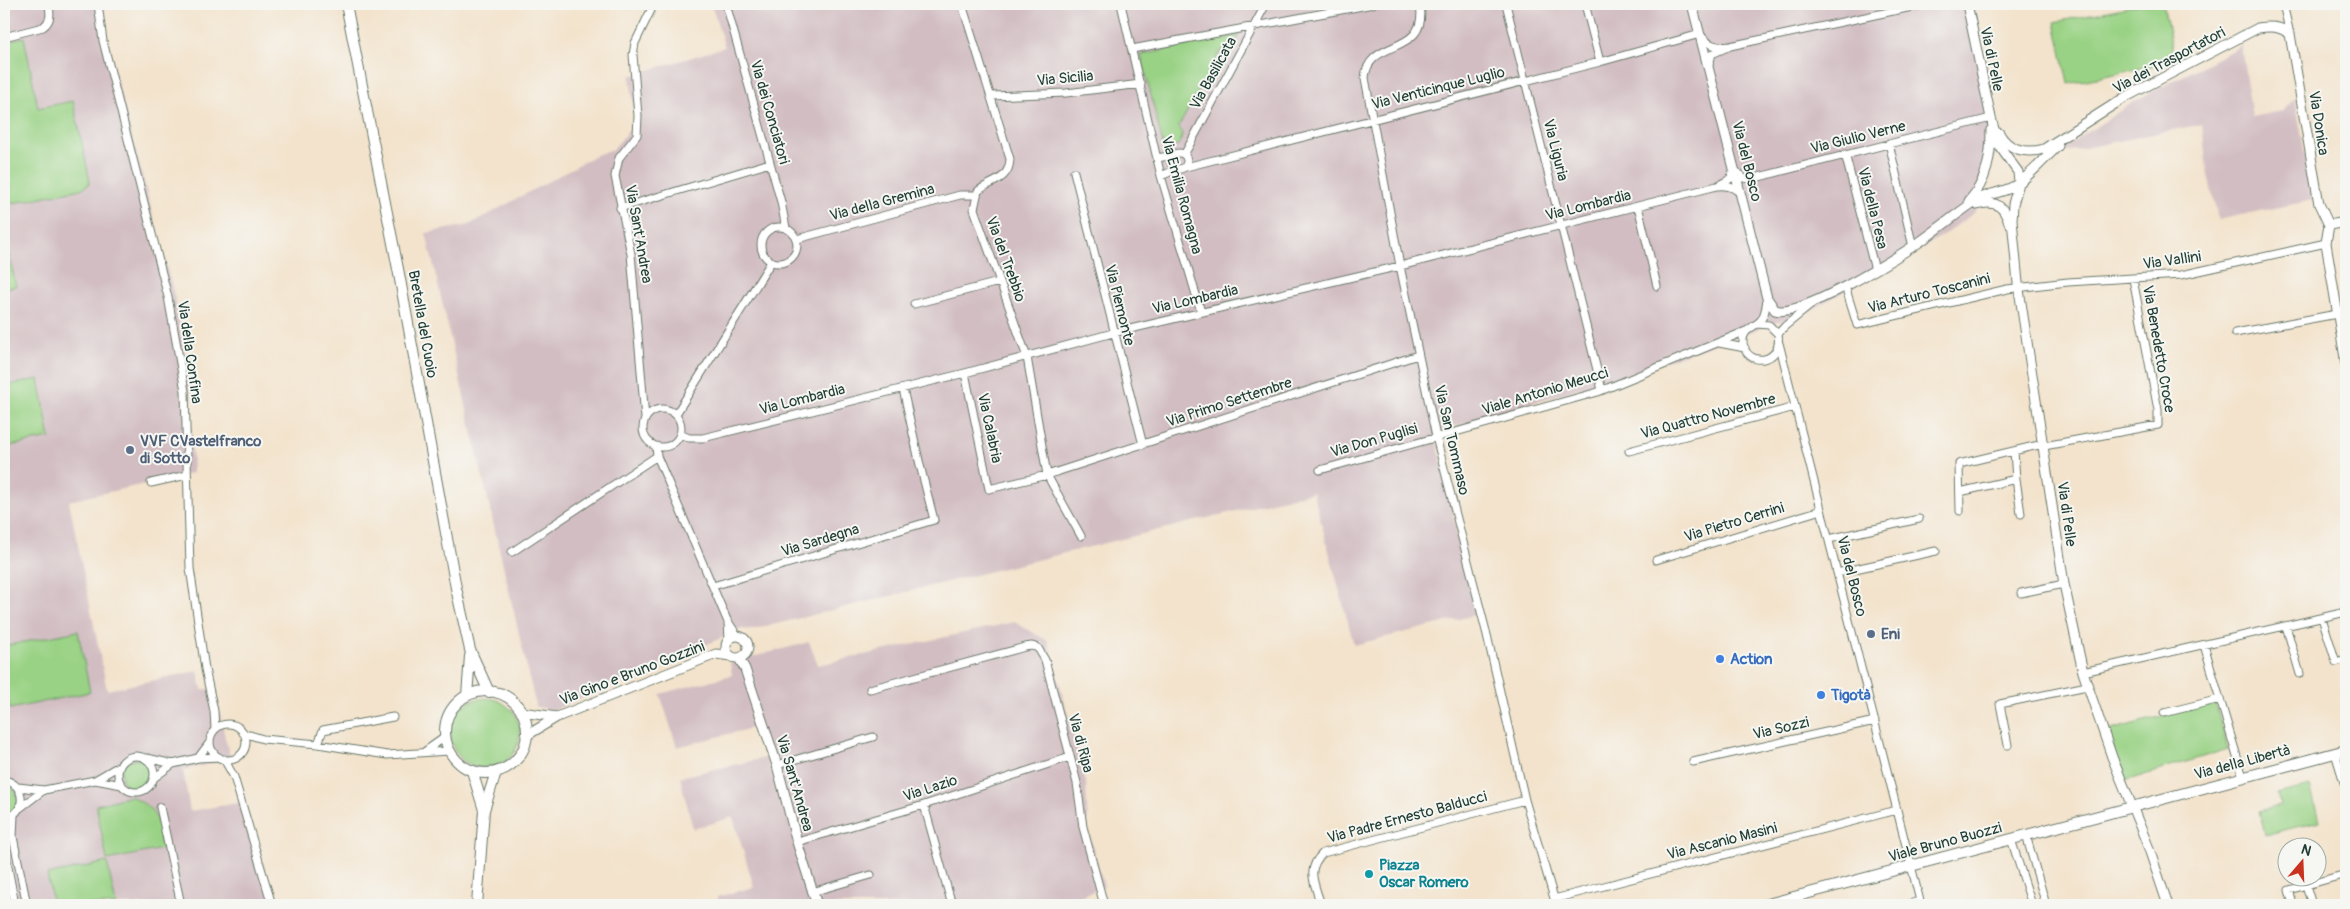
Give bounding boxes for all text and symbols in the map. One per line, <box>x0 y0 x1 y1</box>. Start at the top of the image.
street label: Via dei Trasportatori <box>2110 23 2229 98</box>
street label: Via di Pelle <box>1975 25 2008 94</box>
street label: Via Basilicata <box>1186 34 1241 113</box>
street label: Via dei Conciatori <box>746 58 794 167</box>
street label: Via Venticinque Luglio <box>1369 63 1507 114</box>
street label: Via Sicilia <box>1036 67 1094 90</box>
street label: Via Donica <box>2304 90 2333 157</box>
street label: Via Giulio Verne <box>1809 116 1908 158</box>
street label: Via Liguria <box>1539 117 1572 183</box>
street label: Via del Bosco <box>1727 119 1766 203</box>
street label: Via Emilia Romagna <box>1157 134 1206 256</box>
street label: Via della Pesa <box>1853 165 1892 251</box>
street label: Via della Gremina <box>828 179 937 226</box>
street label: Via Sant'Andrea <box>621 183 657 285</box>
street label: Via Lombardia <box>1543 186 1633 225</box>
street label: Via del Trebbio <box>981 214 1030 304</box>
street label: Via Vallini <box>2142 247 2203 274</box>
street label: Via Piemonte <box>1100 263 1139 348</box>
street label: Bretella del Cuoio <box>404 269 441 379</box>
street label: Via Arturo Toscanini <box>1866 269 1993 318</box>
street label: Via Lombardia <box>1150 280 1240 319</box>
street label: Via Benedetto Croce <box>2138 284 2179 415</box>
street label: Via della Confina <box>173 299 206 405</box>
street label: Viale Antonio Meucci <box>1480 363 1611 420</box>
street label: Via Primo Settembre <box>1164 373 1295 432</box>
street label: Via Lombardia <box>757 380 847 419</box>
street label: Via San Tommaso <box>1430 383 1473 497</box>
street label: Via Quattro Novembre <box>1639 389 1778 444</box>
street label: Via Calabria <box>973 391 1006 465</box>
street label: Via Don Puglisi <box>1328 419 1420 462</box>
place label: VVF CVastelfranco di Sotto <box>140 432 261 468</box>
marker: VVF CVastelfranco di Sotto <box>124 444 136 456</box>
street label: Via di Pelle <box>2053 480 2081 548</box>
street label: Via Pietro Cerrini <box>1682 498 1787 547</box>
street label: Via Sardegna <box>779 520 861 561</box>
street label: Via del Bosco <box>1832 534 1871 618</box>
place label: Eni <box>1881 625 1900 644</box>
marker: Eni <box>1865 628 1877 640</box>
street label: Via Gino e Bruno Gozzini <box>557 637 708 710</box>
place label: Action <box>1730 650 1773 669</box>
marker: Action <box>1714 653 1726 665</box>
place label: Tigotà <box>1830 686 1871 705</box>
marker: Tigotà <box>1815 689 1827 701</box>
street label: Via di Ripa <box>1064 711 1098 775</box>
street label: Via Sozzi <box>1751 713 1811 744</box>
street label: Via Sant'Andrea <box>772 733 817 834</box>
street label: Via della Libertà <box>2192 741 2292 784</box>
street label: Via Lazio <box>901 771 960 806</box>
street label: Via Padre Ernesto Balducci <box>1325 787 1489 848</box>
street label: Viale Bruno Buozzi <box>1886 818 2004 867</box>
street label: Via Ascanio Masini <box>1665 819 1780 864</box>
north arrow <box>2278 836 2328 886</box>
text: N <box>2299 841 2313 860</box>
place label: Piazza Oscar Romero <box>1379 856 1469 892</box>
marker: Piazza Oscar Romero <box>1363 868 1375 880</box>

